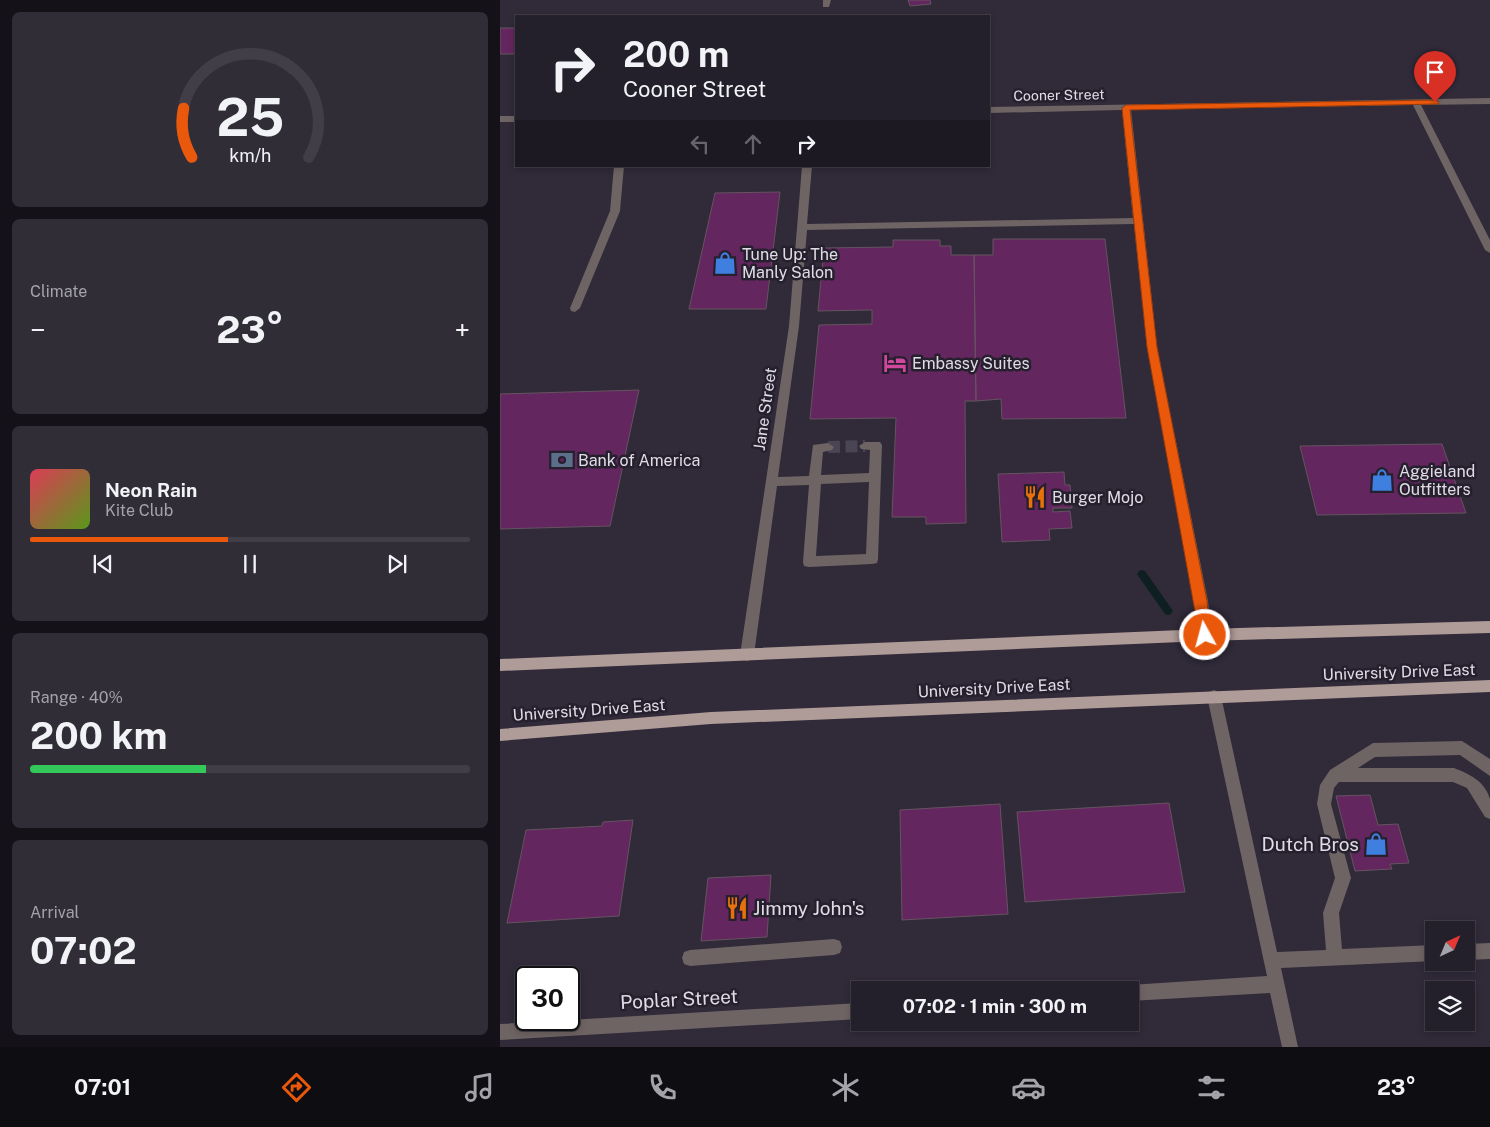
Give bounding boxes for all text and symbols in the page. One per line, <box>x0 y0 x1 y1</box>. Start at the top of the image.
text: 200 m <box>623 34 729 75</box>
icon: right <box>540 35 605 100</box>
pin <box>1414 51 1456 102</box>
icon: arrive <box>1421 58 1449 86</box>
text: Cooner Street <box>623 76 766 102</box>
street label: Cooner Street <box>1013 86 1105 104</box>
text: 25 <box>216 87 284 148</box>
icon: left <box>686 130 714 158</box>
icon: ahead <box>739 130 767 158</box>
icon: right <box>792 130 820 158</box>
text: km/h <box>229 145 271 166</box>
place label: Tune Up: The Manly Salon <box>742 245 838 282</box>
shop icon: Tune Up: The Manly Salon <box>712 250 738 276</box>
text: Climate <box>30 282 87 301</box>
text: 23° <box>216 307 284 352</box>
text: − <box>30 313 46 346</box>
text: + <box>454 313 470 346</box>
hotel icon: Embassy Suites <box>882 350 908 376</box>
place label: Embassy Suites <box>912 354 1029 373</box>
street label: Jane Street <box>750 366 780 452</box>
bank icon: Bank of America <box>549 447 575 473</box>
place label: Bank of America <box>578 451 700 470</box>
place label: Aggieland Outfitters <box>1399 462 1475 499</box>
shop icon: Aggieland Outfitters <box>1369 467 1395 493</box>
text: Neon Rain <box>105 479 197 501</box>
restaurant icon: Burger Mojo <box>1022 484 1048 510</box>
place label: Burger Mojo <box>1052 488 1143 507</box>
text: Kite Club <box>105 501 173 520</box>
icon: previous <box>89 550 117 578</box>
icon: pause <box>236 550 264 578</box>
icon: next <box>383 550 411 578</box>
position arrow <box>1178 608 1230 660</box>
street label: University Drive East <box>1322 660 1476 684</box>
street label: University Drive East <box>917 675 1071 701</box>
text: Range · 40% <box>30 688 123 707</box>
street label: University Drive East <box>512 695 666 725</box>
text: 200 km <box>30 713 168 758</box>
shop icon: Dutch Bros <box>1363 831 1389 857</box>
place label: Dutch Bros <box>1262 833 1359 855</box>
restaurant icon: Jimmy John's <box>724 895 750 921</box>
place label: Jimmy John's <box>753 897 864 919</box>
text: Arrival <box>30 903 79 922</box>
north arrow <box>1425 921 1475 971</box>
map controls <box>1425 921 1475 1031</box>
text: 07:02 <box>30 928 137 973</box>
speed limit sign: 30 <box>515 966 580 1031</box>
button: layers <box>1425 981 1475 1031</box>
street label: Poplar Street <box>620 985 738 1013</box>
text: 07:02 · 1 min · 300 m <box>903 995 1087 1017</box>
icon: directions <box>279 1070 314 1105</box>
icon: music <box>462 1070 497 1105</box>
icon: phone <box>645 1070 680 1105</box>
icon: climate <box>828 1070 863 1105</box>
icon: car <box>1011 1070 1046 1105</box>
icon: filters <box>1194 1070 1229 1105</box>
text: 07:01 <box>74 1074 131 1100</box>
text: 23° <box>1377 1074 1416 1100</box>

